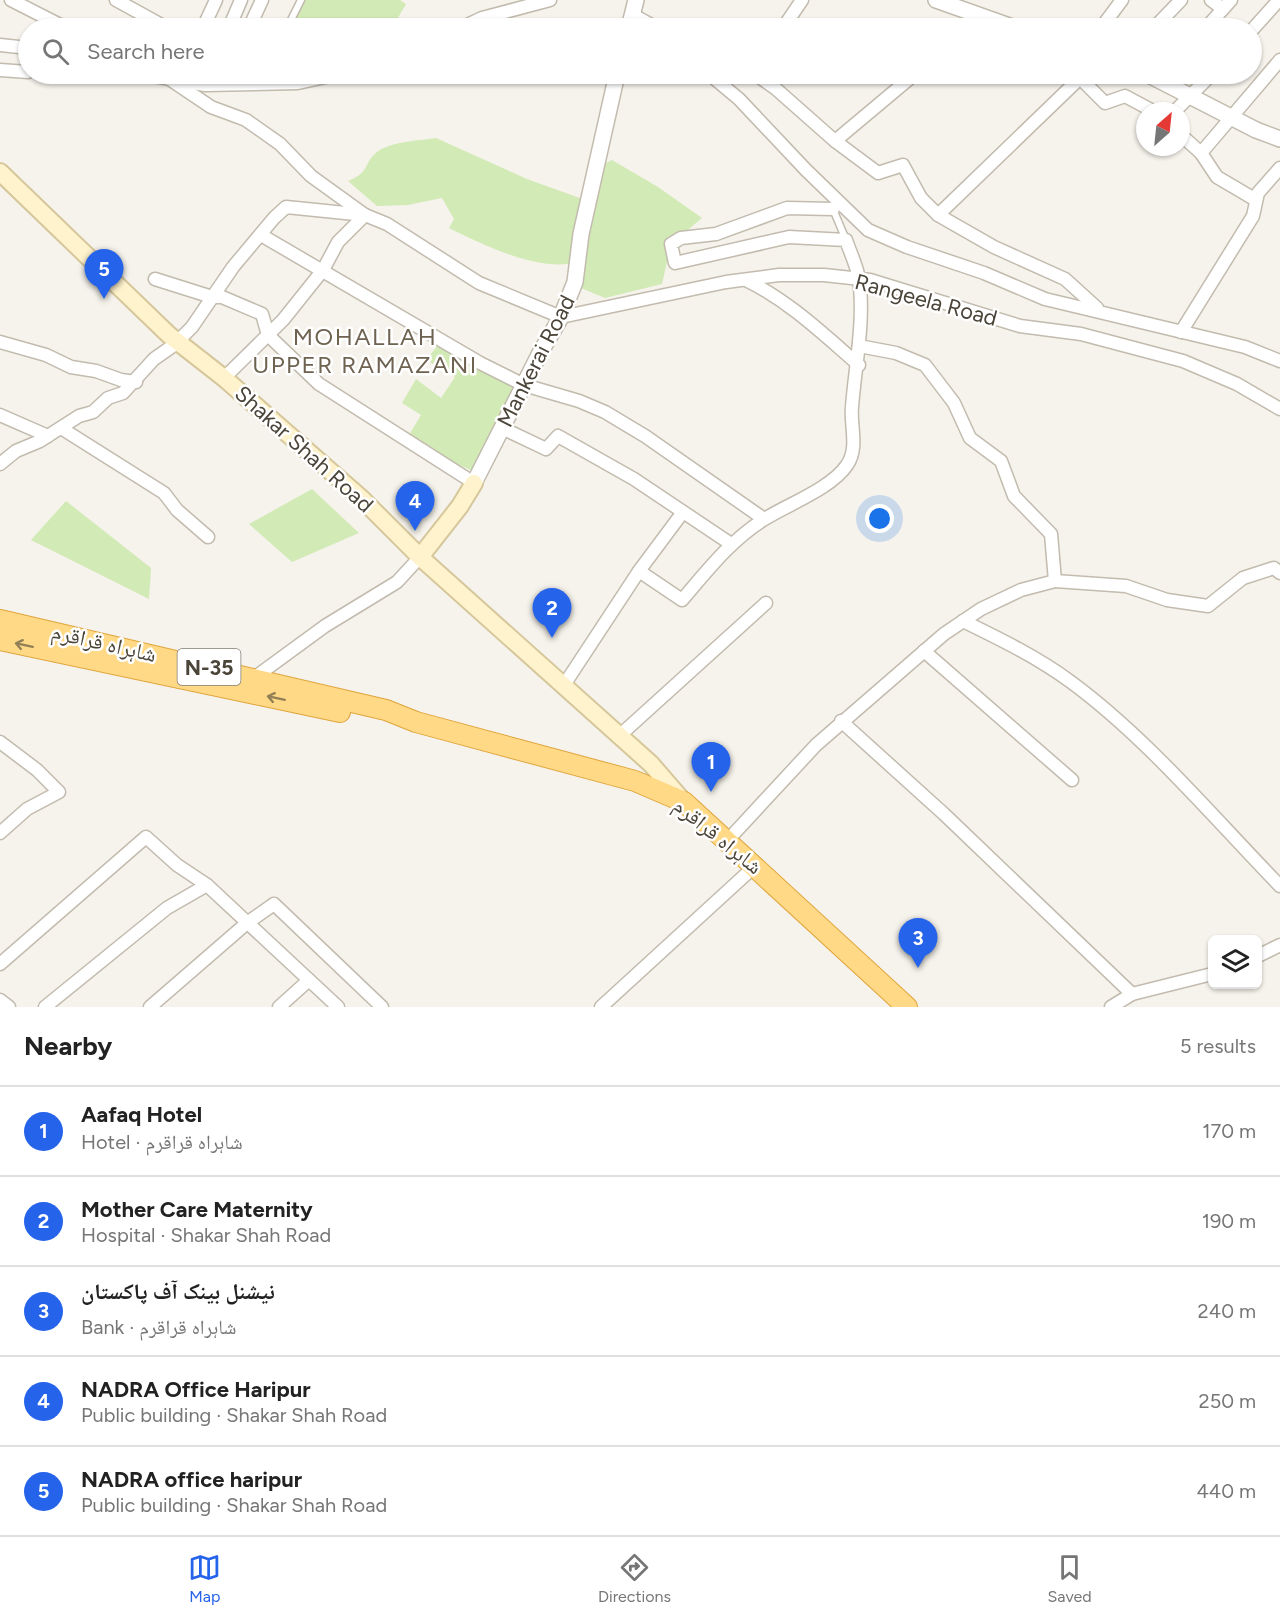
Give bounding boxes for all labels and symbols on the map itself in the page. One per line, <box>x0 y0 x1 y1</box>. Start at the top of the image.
north arrow <box>1136 102 1190 156</box>
pin: 5 <box>84 250 124 299</box>
street label: Rangeela Road <box>852 268 1000 332</box>
street label: Mankerai Road <box>491 291 581 431</box>
district label: MOHALLAH UPPER RAMAZANI <box>252 322 478 379</box>
street label: Shakar Shah Road <box>229 380 379 518</box>
pin: 4 <box>396 482 434 531</box>
your location <box>865 504 894 533</box>
pin: 2 <box>532 588 572 638</box>
street label: شاہراہ قراقرم <box>49 618 159 669</box>
one-way arrow <box>15 638 34 650</box>
road number: N-35 <box>178 649 240 685</box>
one-way arrow <box>267 692 287 703</box>
pin: 1 <box>692 742 730 792</box>
street label: شاہراہ قراقرم <box>667 792 768 881</box>
pin: 3 <box>898 918 938 968</box>

